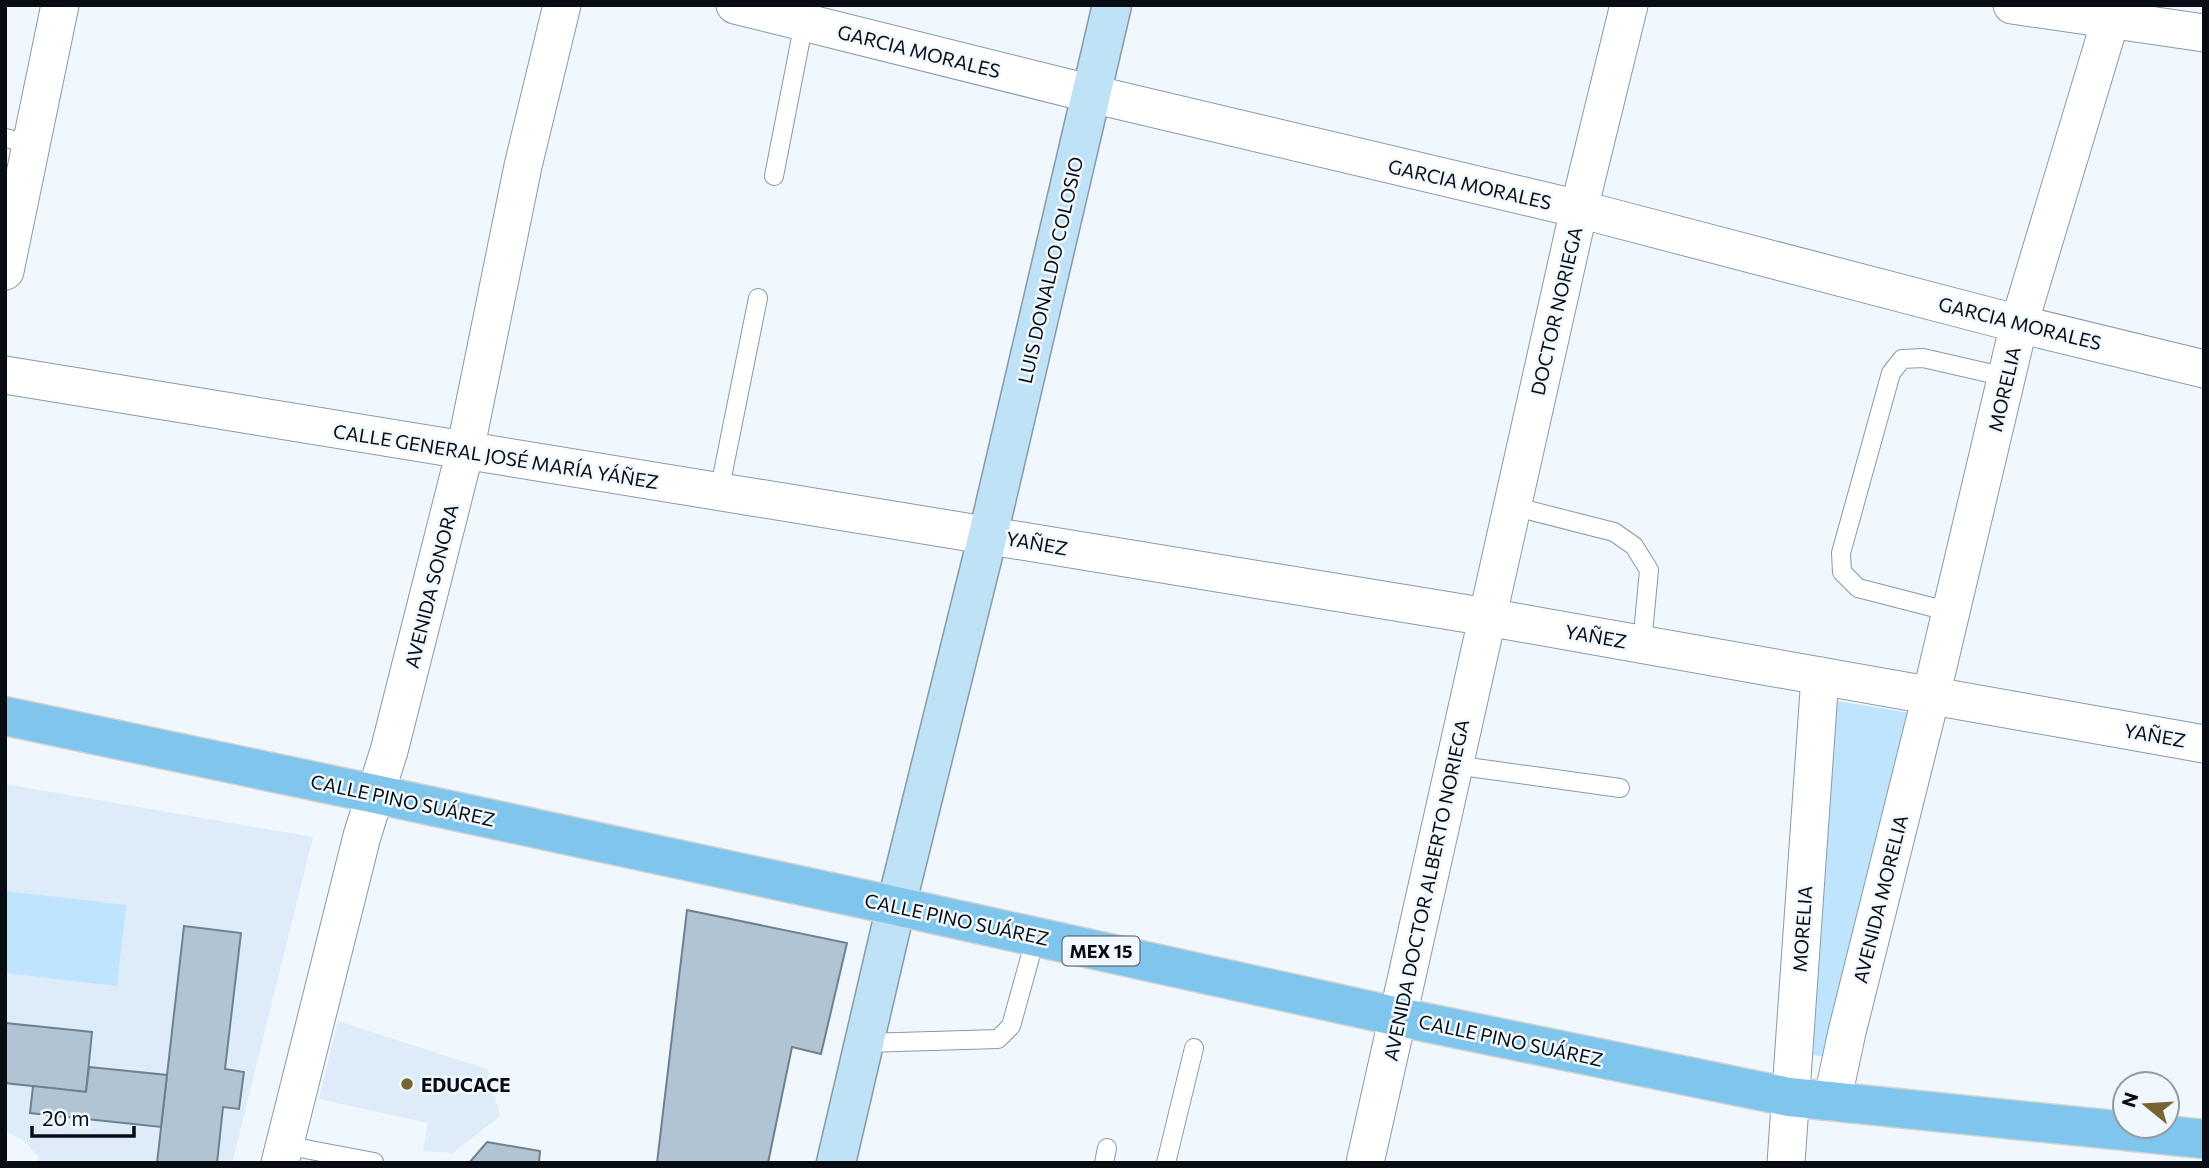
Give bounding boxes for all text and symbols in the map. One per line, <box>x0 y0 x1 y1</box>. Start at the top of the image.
street label: GARCIA MORALES <box>835 20 1003 82</box>
street label: LUIS DONALDO COLOSIO <box>1013 154 1087 386</box>
street label: GARCIA MORALES <box>1386 154 1554 214</box>
street label: DOCTOR NORIEGA <box>1525 225 1587 397</box>
street label: GARCIA MORALES <box>1936 292 2104 354</box>
street label: MORELIA <box>1983 344 2025 434</box>
street label: CALLE GENERAL JOSÉ MARÍA YÁÑEZ <box>332 419 660 493</box>
street label: AVENIDA SONORA <box>399 502 463 670</box>
street label: YAÑEZ <box>1004 526 1070 560</box>
street label: YAÑEZ <box>1563 619 1629 653</box>
street label: AVENIDA DOCTOR ALBERTO NORIEGA <box>1379 717 1473 1063</box>
street label: YAÑEZ <box>2122 718 2188 752</box>
street label: CALLE PINO SUÁREZ <box>309 769 497 831</box>
street label: AVENIDA MORELIA <box>1848 813 1912 985</box>
street label: MORELIA <box>1788 885 1816 973</box>
street label: CALLE PINO SUÁREZ <box>863 888 1051 950</box>
road number: MEX 15 <box>1062 936 1140 966</box>
street label: CALLE PINO SUÁREZ <box>1417 1009 1605 1071</box>
north arrow <box>2111 1070 2181 1140</box>
place label: EDUCACE <box>421 1073 511 1096</box>
marker: EDUCACE <box>399 1076 415 1092</box>
text: N <box>2116 1089 2142 1110</box>
scale bar <box>32 1094 133 1138</box>
text: 20 m <box>42 1105 90 1130</box>

